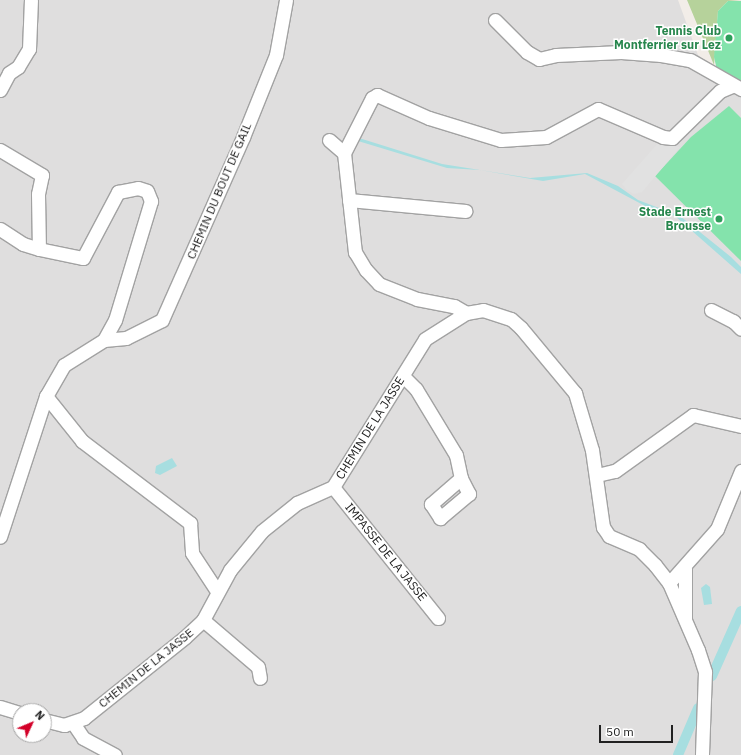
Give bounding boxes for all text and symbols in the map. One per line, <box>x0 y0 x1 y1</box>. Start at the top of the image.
place label: Tennis Club Montferrier sur Lez <box>614 24 721 52</box>
marker: Tennis Club Montferrier sur Lez <box>724 33 734 43</box>
street label: CHEMIN DU BOUT DE GAIL <box>184 121 254 261</box>
place label: Stade Ernest Brousse <box>639 205 711 233</box>
marker: Stade Ernest Brousse <box>714 214 724 224</box>
street label: CHEMIN DE LA JASSE <box>333 374 407 482</box>
street label: IMPASSE DE LA JASSE <box>342 500 430 604</box>
street label: CHEMIN DE LA JASSE <box>96 625 196 711</box>
north arrow <box>12 703 52 743</box>
text: N <box>32 708 48 723</box>
scale bar <box>601 717 675 743</box>
text: 50 m <box>606 724 634 739</box>

